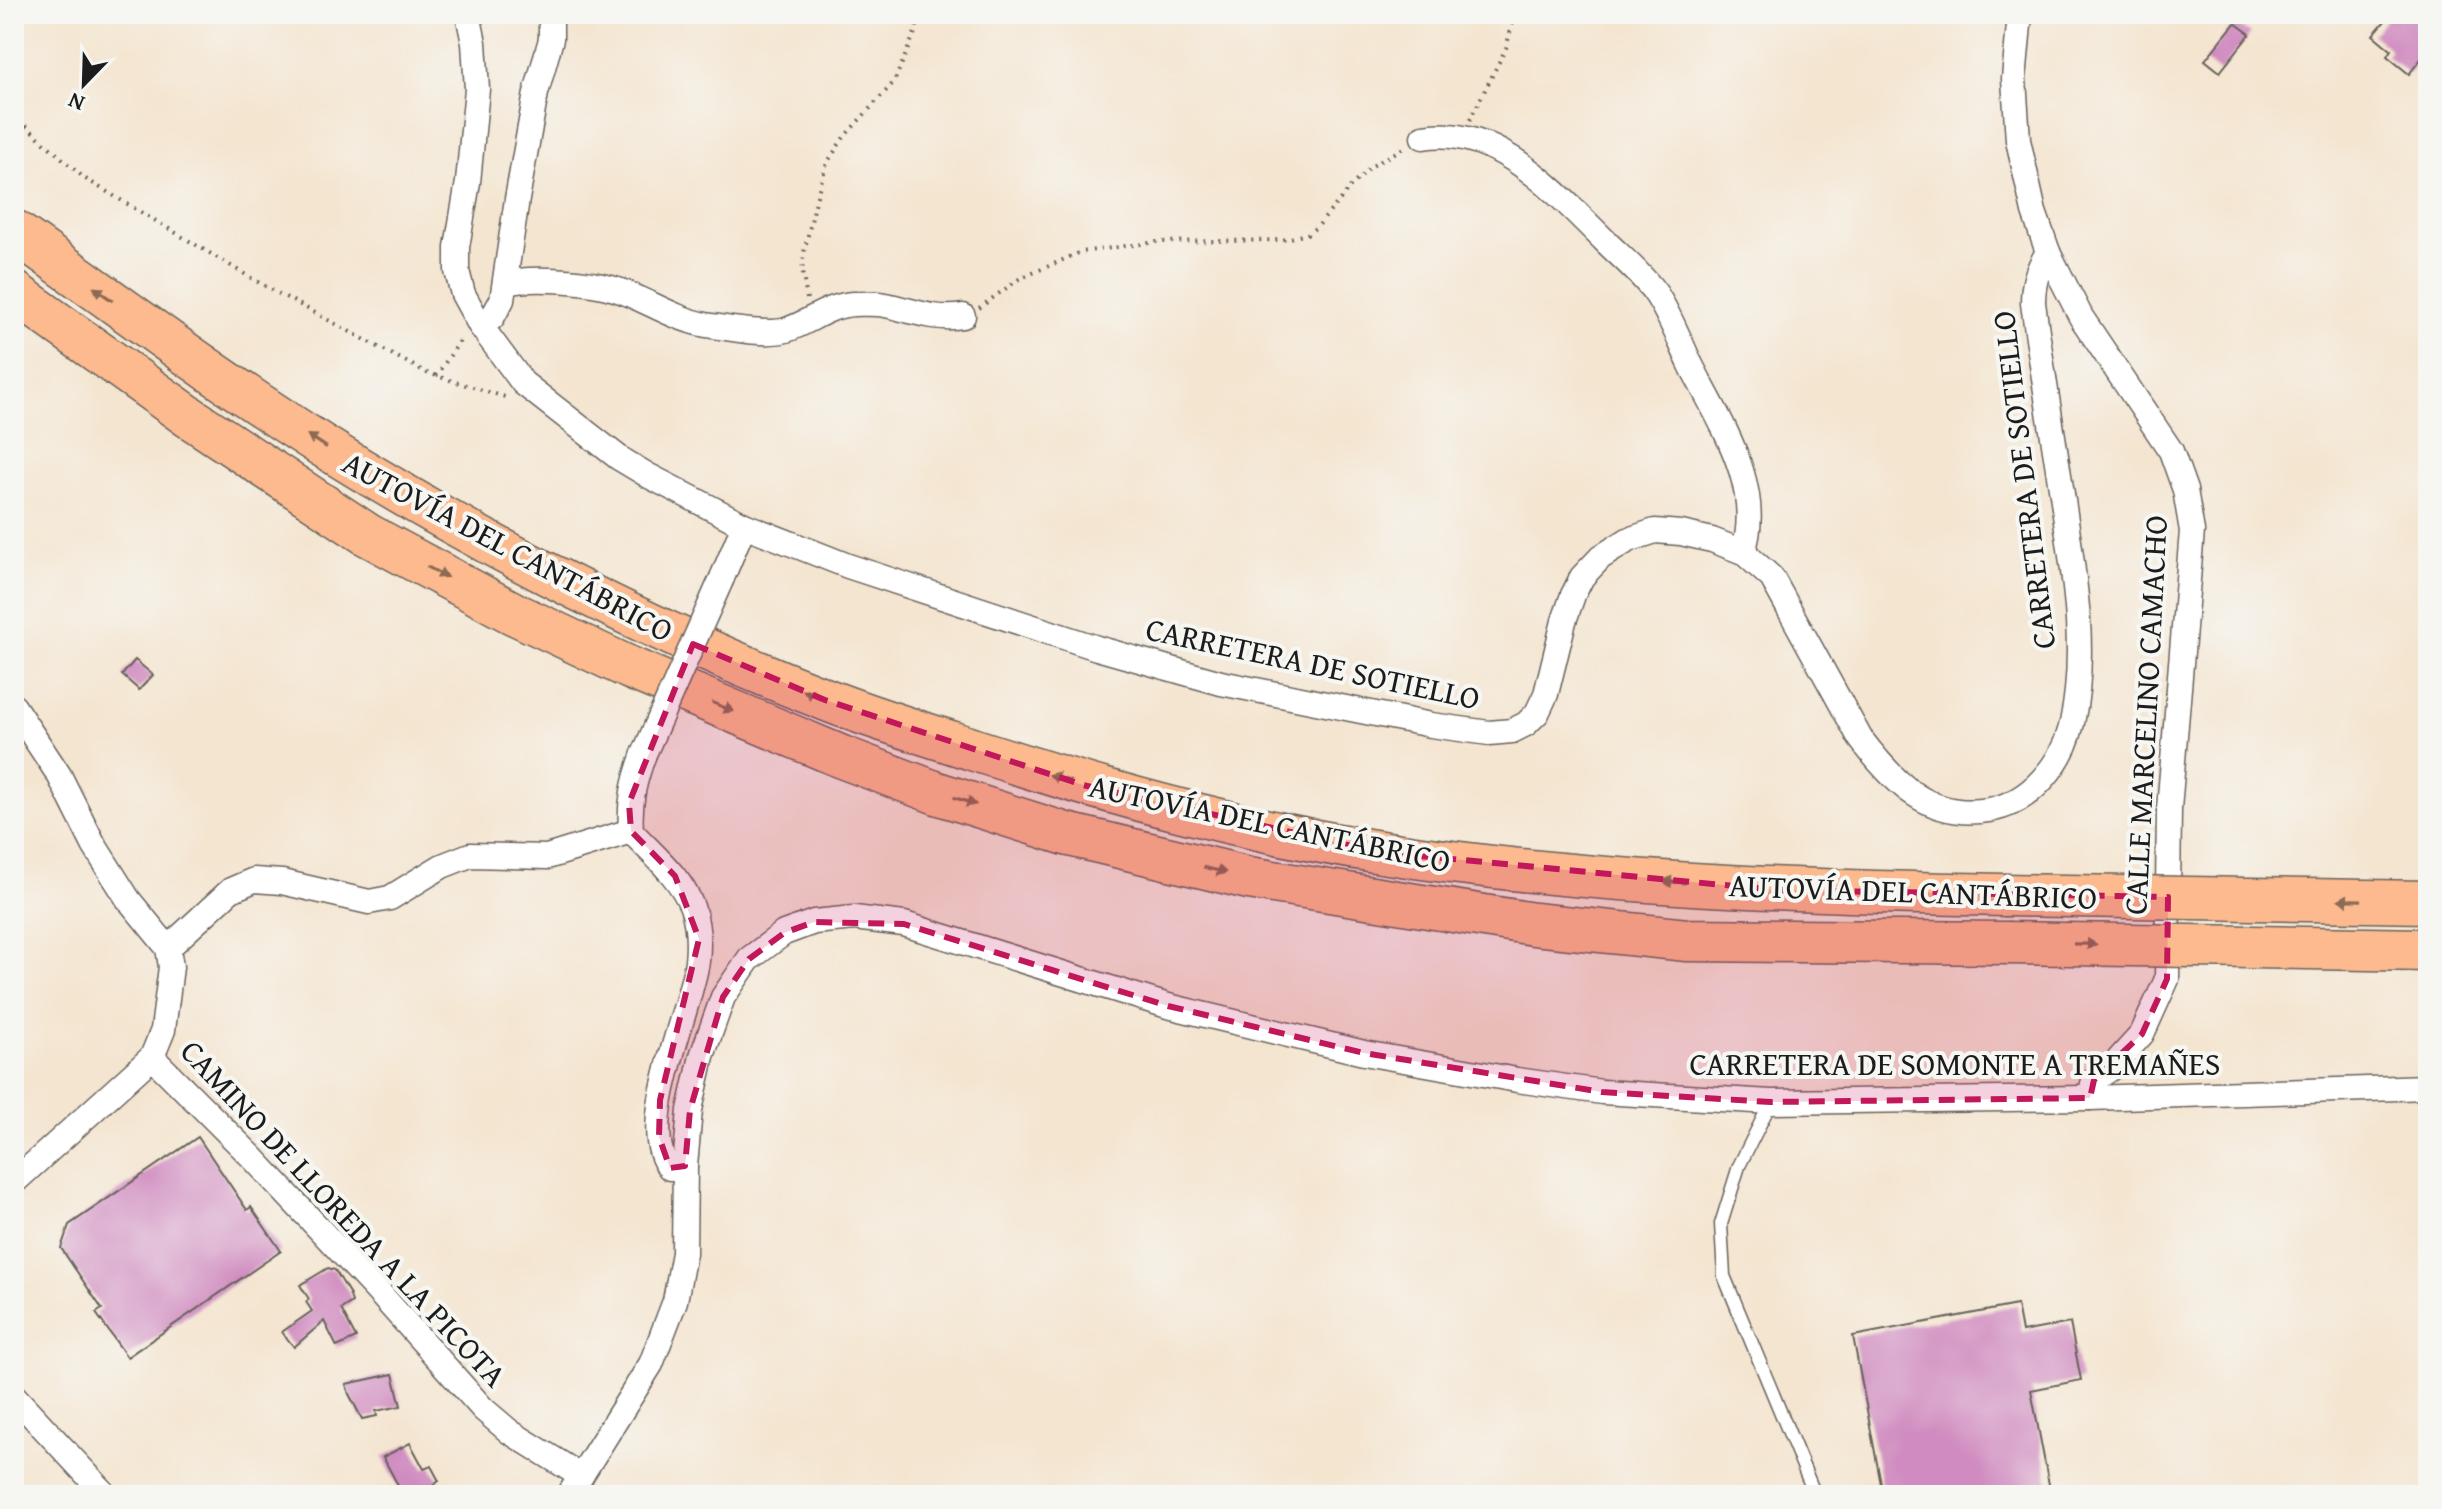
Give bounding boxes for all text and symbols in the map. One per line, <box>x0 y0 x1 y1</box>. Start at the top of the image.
north arrow <box>44 44 124 124</box>
text: N <box>63 85 89 120</box>
one-way arrow <box>92 287 113 302</box>
street label: CARRETERA DE SOTIELLO <box>1979 308 2067 652</box>
one-way arrow <box>306 434 327 449</box>
street label: AUTOVÍA DEL CANTÁBRICO <box>334 439 682 653</box>
street label: CALLE MARCELINO CAMACHO <box>2111 514 2179 916</box>
one-way arrow <box>426 565 449 578</box>
street label: CARRETERA DE SOTIELLO <box>1142 605 1484 721</box>
one-way arrow <box>802 688 826 701</box>
one-way arrow <box>711 700 735 713</box>
street label: AUTOVÍA DEL CANTÁBRICO <box>1085 762 1455 884</box>
one-way arrow <box>1048 771 1072 783</box>
one-way arrow <box>953 796 977 808</box>
street label: AUTOVÍA DEL CANTÁBRICO <box>1728 861 2098 921</box>
one-way arrow <box>1203 864 1228 877</box>
one-way arrow <box>1661 875 1686 888</box>
one-way arrow <box>2337 894 2362 907</box>
one-way arrow <box>2073 938 2098 950</box>
street label: CAMINO DE LLOREDA A LA PICOTA <box>170 1029 518 1398</box>
street label: CARRETERA DE SOMONTE A TREMAÑES <box>1690 1040 2220 1087</box>

